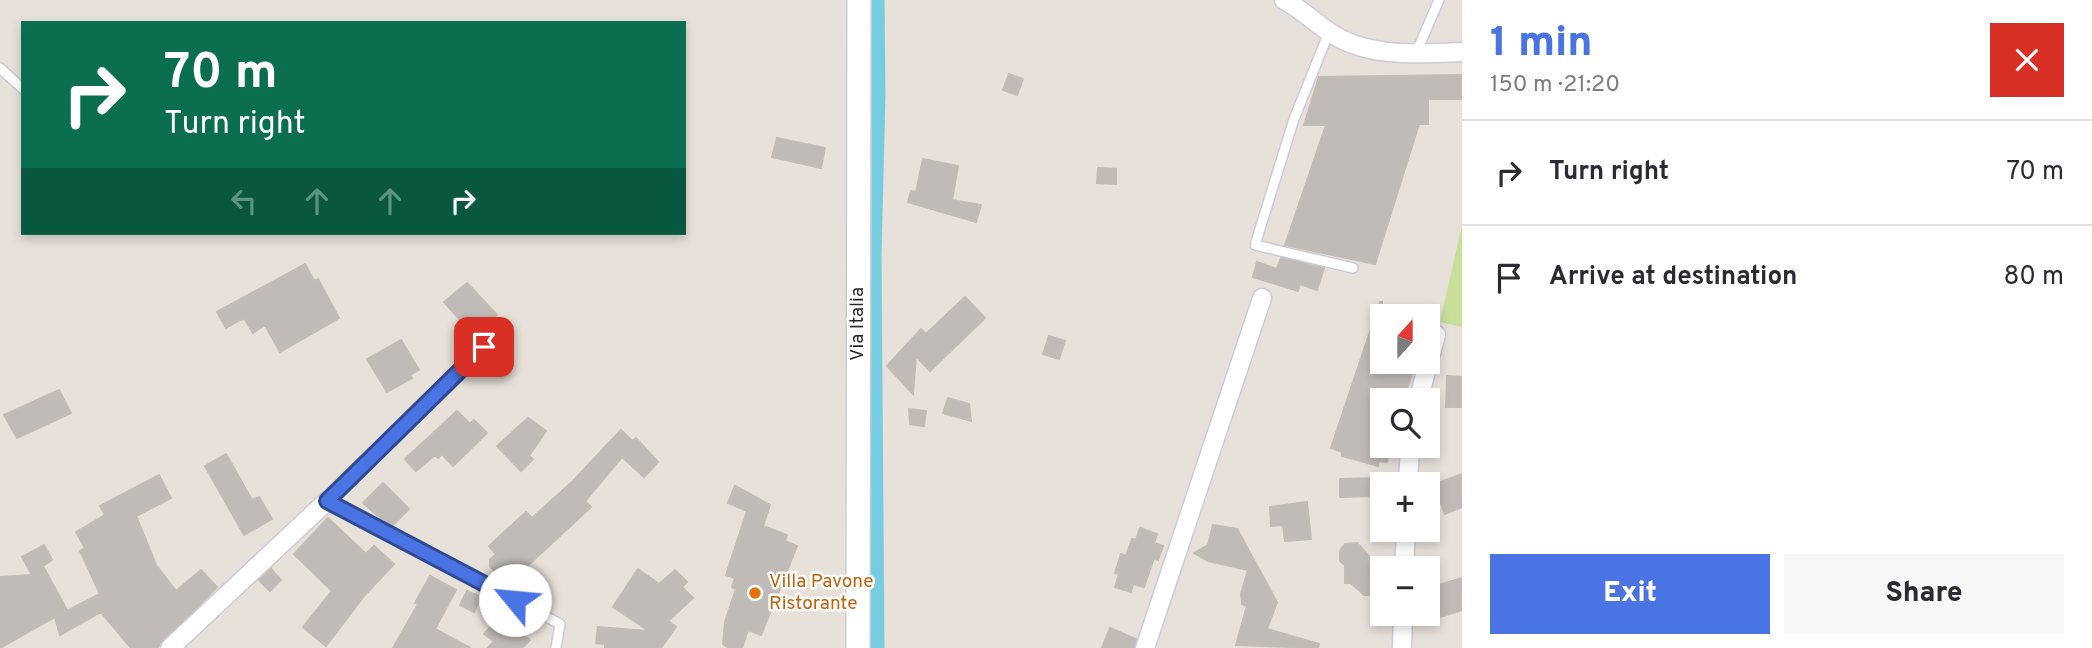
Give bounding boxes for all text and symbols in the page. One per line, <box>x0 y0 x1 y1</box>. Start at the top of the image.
text: 1 min <box>1490 18 1593 71</box>
button: close <box>1990 23 2064 97</box>
text: 70 m <box>164 44 278 106</box>
icon: right <box>49 49 140 140</box>
text: 150 m · 21:20 <box>1490 71 1620 100</box>
text: Turn right <box>164 105 306 145</box>
icon: right <box>1490 154 1528 192</box>
text: Turn right <box>1549 156 1669 189</box>
text: 70 m <box>2006 156 2064 189</box>
icon: left <box>225 182 263 220</box>
icon: ahead <box>298 182 336 220</box>
icon: ahead <box>371 182 409 220</box>
icon: right <box>444 182 482 220</box>
icon: arrive <box>1490 259 1528 297</box>
text: Arrive at destination <box>1549 261 1797 294</box>
text: 80 m <box>2004 261 2064 294</box>
street label: Via Italia <box>846 287 870 361</box>
north arrow <box>1370 304 1440 374</box>
map controls <box>1370 304 1440 626</box>
pin <box>454 317 514 377</box>
icon: arrive <box>465 328 503 366</box>
button: search <box>1370 388 1440 458</box>
button: + <box>1370 472 1440 542</box>
button: Exit <box>1490 554 1770 634</box>
button: Share <box>1784 554 2064 634</box>
button: − <box>1370 556 1440 626</box>
position arrow <box>478 563 552 637</box>
place label: Villa Pavone Ristorante <box>769 570 874 616</box>
marker: Villa Pavone Ristorante <box>747 585 763 601</box>

